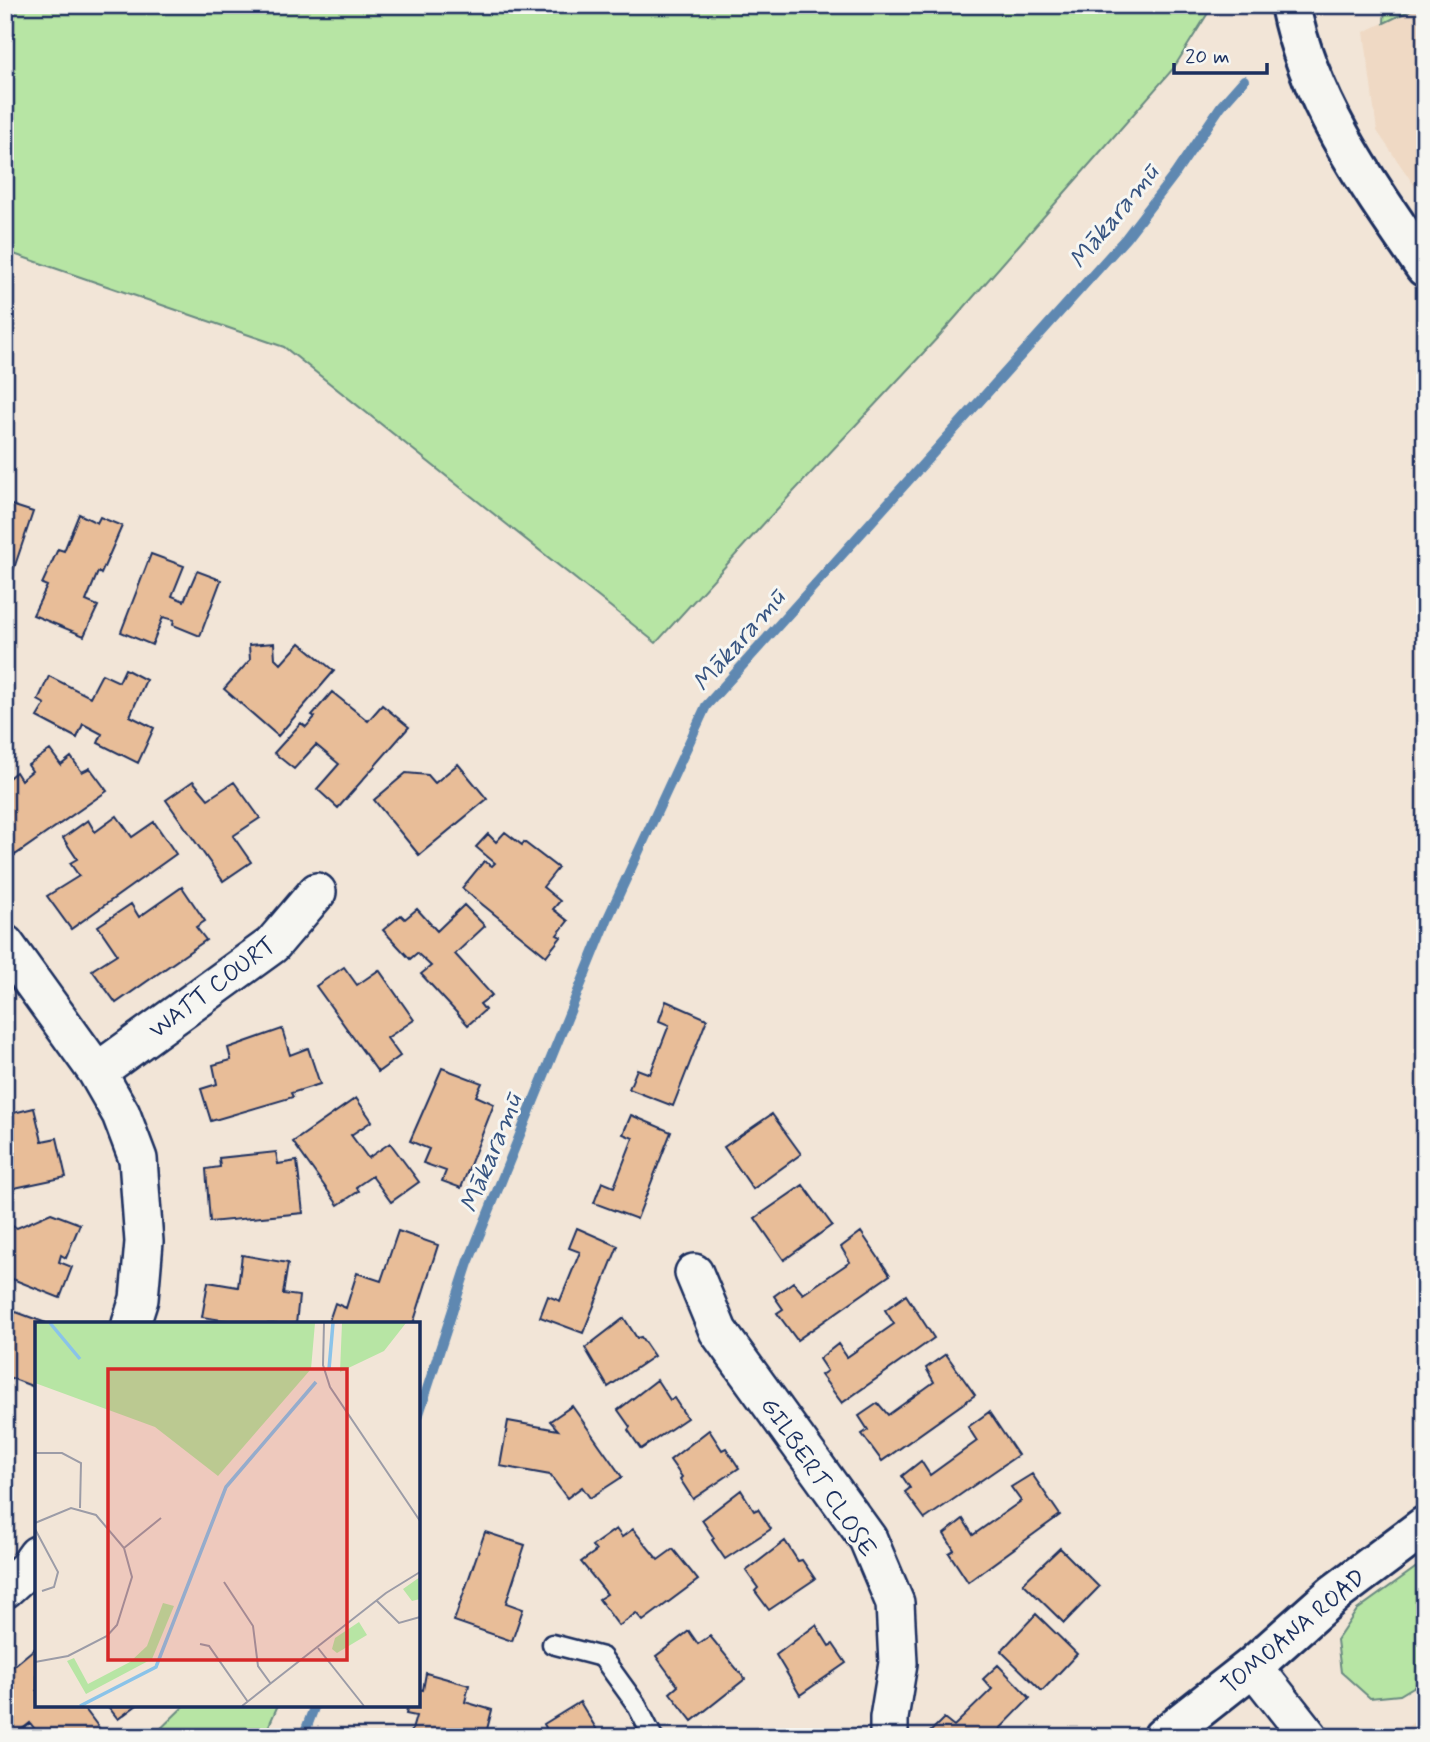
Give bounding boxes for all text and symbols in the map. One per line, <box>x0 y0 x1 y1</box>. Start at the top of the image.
scale bar <box>1174 32 1267 76</box>
text: 20 m <box>1185 43 1230 71</box>
water label: Mākaramū <box>1062 155 1169 277</box>
water label: Mākaramū <box>686 581 795 700</box>
street label: WATT COURT <box>143 930 283 1046</box>
water label: Mākaramū <box>453 1086 532 1218</box>
inset map <box>35 1322 420 1707</box>
street label: GILBERT CLOSE <box>753 1392 883 1564</box>
street label: TOMOANA ROAD <box>1215 1563 1373 1702</box>

